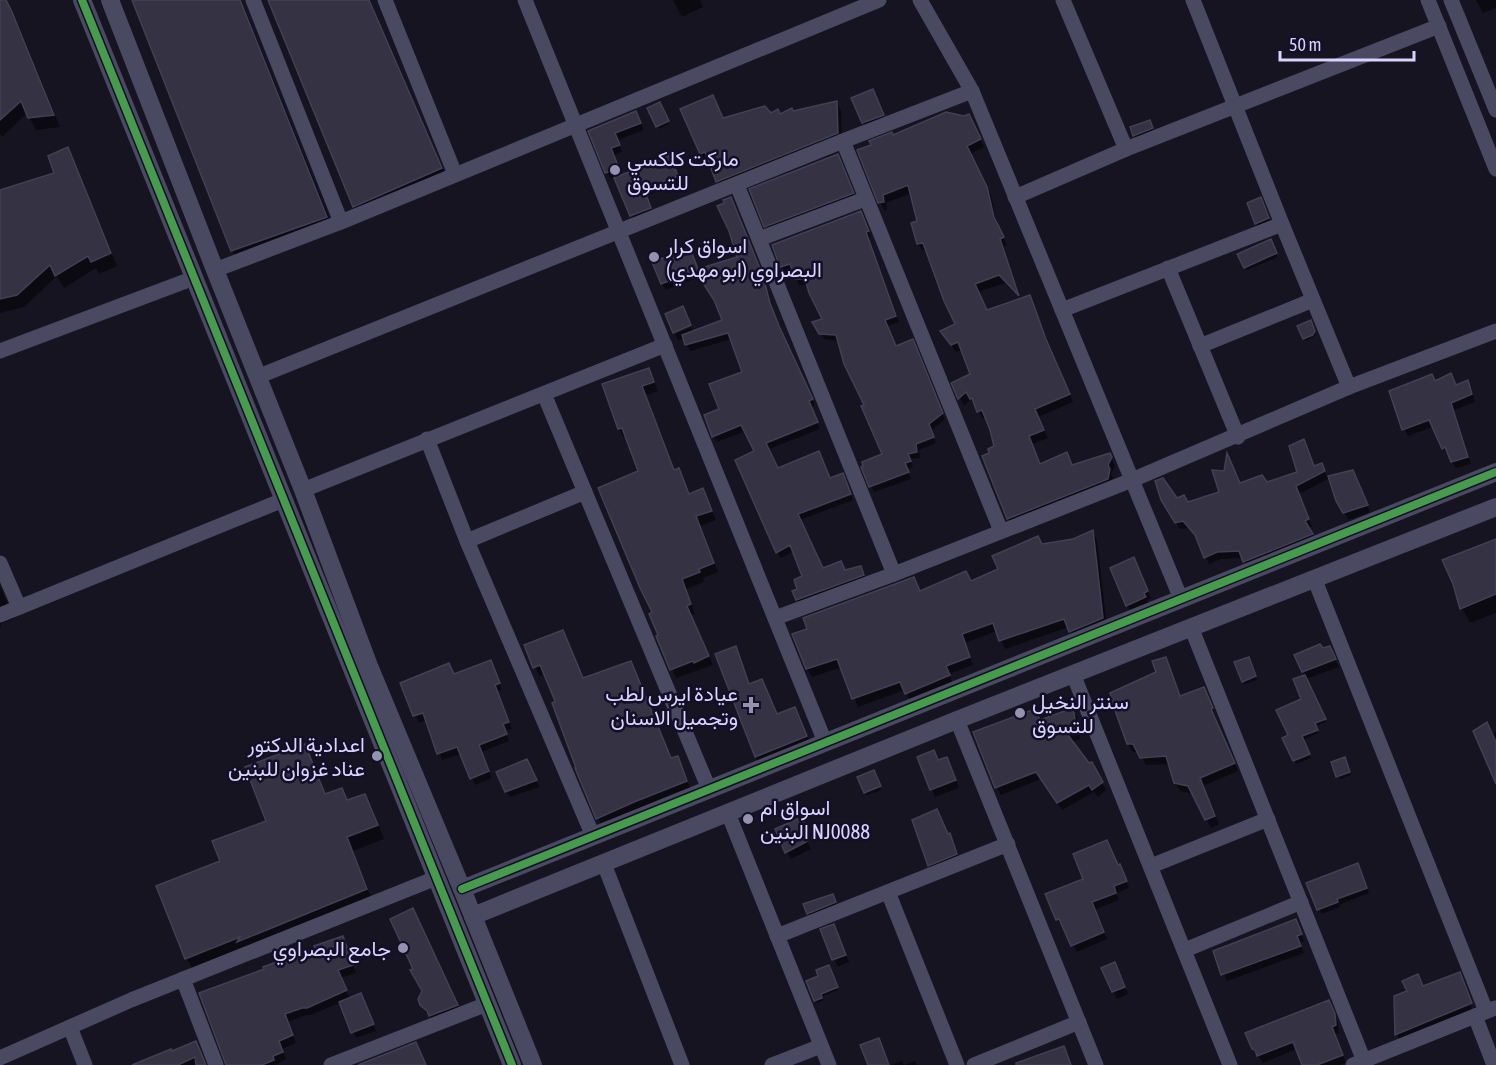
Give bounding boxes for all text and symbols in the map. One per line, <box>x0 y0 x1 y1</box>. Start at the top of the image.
scale bar <box>1280 24 1414 62</box>
text: 50 m <box>1289 34 1321 55</box>
place label: ماركت كلكسي للتسوق <box>627 146 739 196</box>
marker: ماركت كلكسي للتسوق <box>608 163 622 177</box>
place label: اسواق كرار البصراوي (ابو مهدي) <box>665 233 822 287</box>
marker: اسواق كرار البصراوي (ابو مهدي) <box>647 250 661 264</box>
place label: عيادة ايرس لطب وتجميل الاسنان <box>605 681 738 731</box>
place label: سنتر النخيل للتسوق <box>1032 689 1129 739</box>
marker: عيادة ايرس لطب وتجميل الاسنان <box>742 696 760 714</box>
marker: سنتر النخيل للتسوق <box>1013 706 1027 720</box>
place label: اعدادية الدكتور عناد غزوان للبنين <box>228 732 365 782</box>
marker: اعدادية الدكتور عناد غزوان للبنين <box>370 749 384 763</box>
place label: اسواق ام البنين NJ0088 <box>760 795 870 844</box>
marker: اسواق ام البنين NJ0088 <box>741 812 755 826</box>
place label: جامع البصراوي <box>273 936 391 966</box>
marker: جامع البصراوي <box>396 941 410 955</box>

